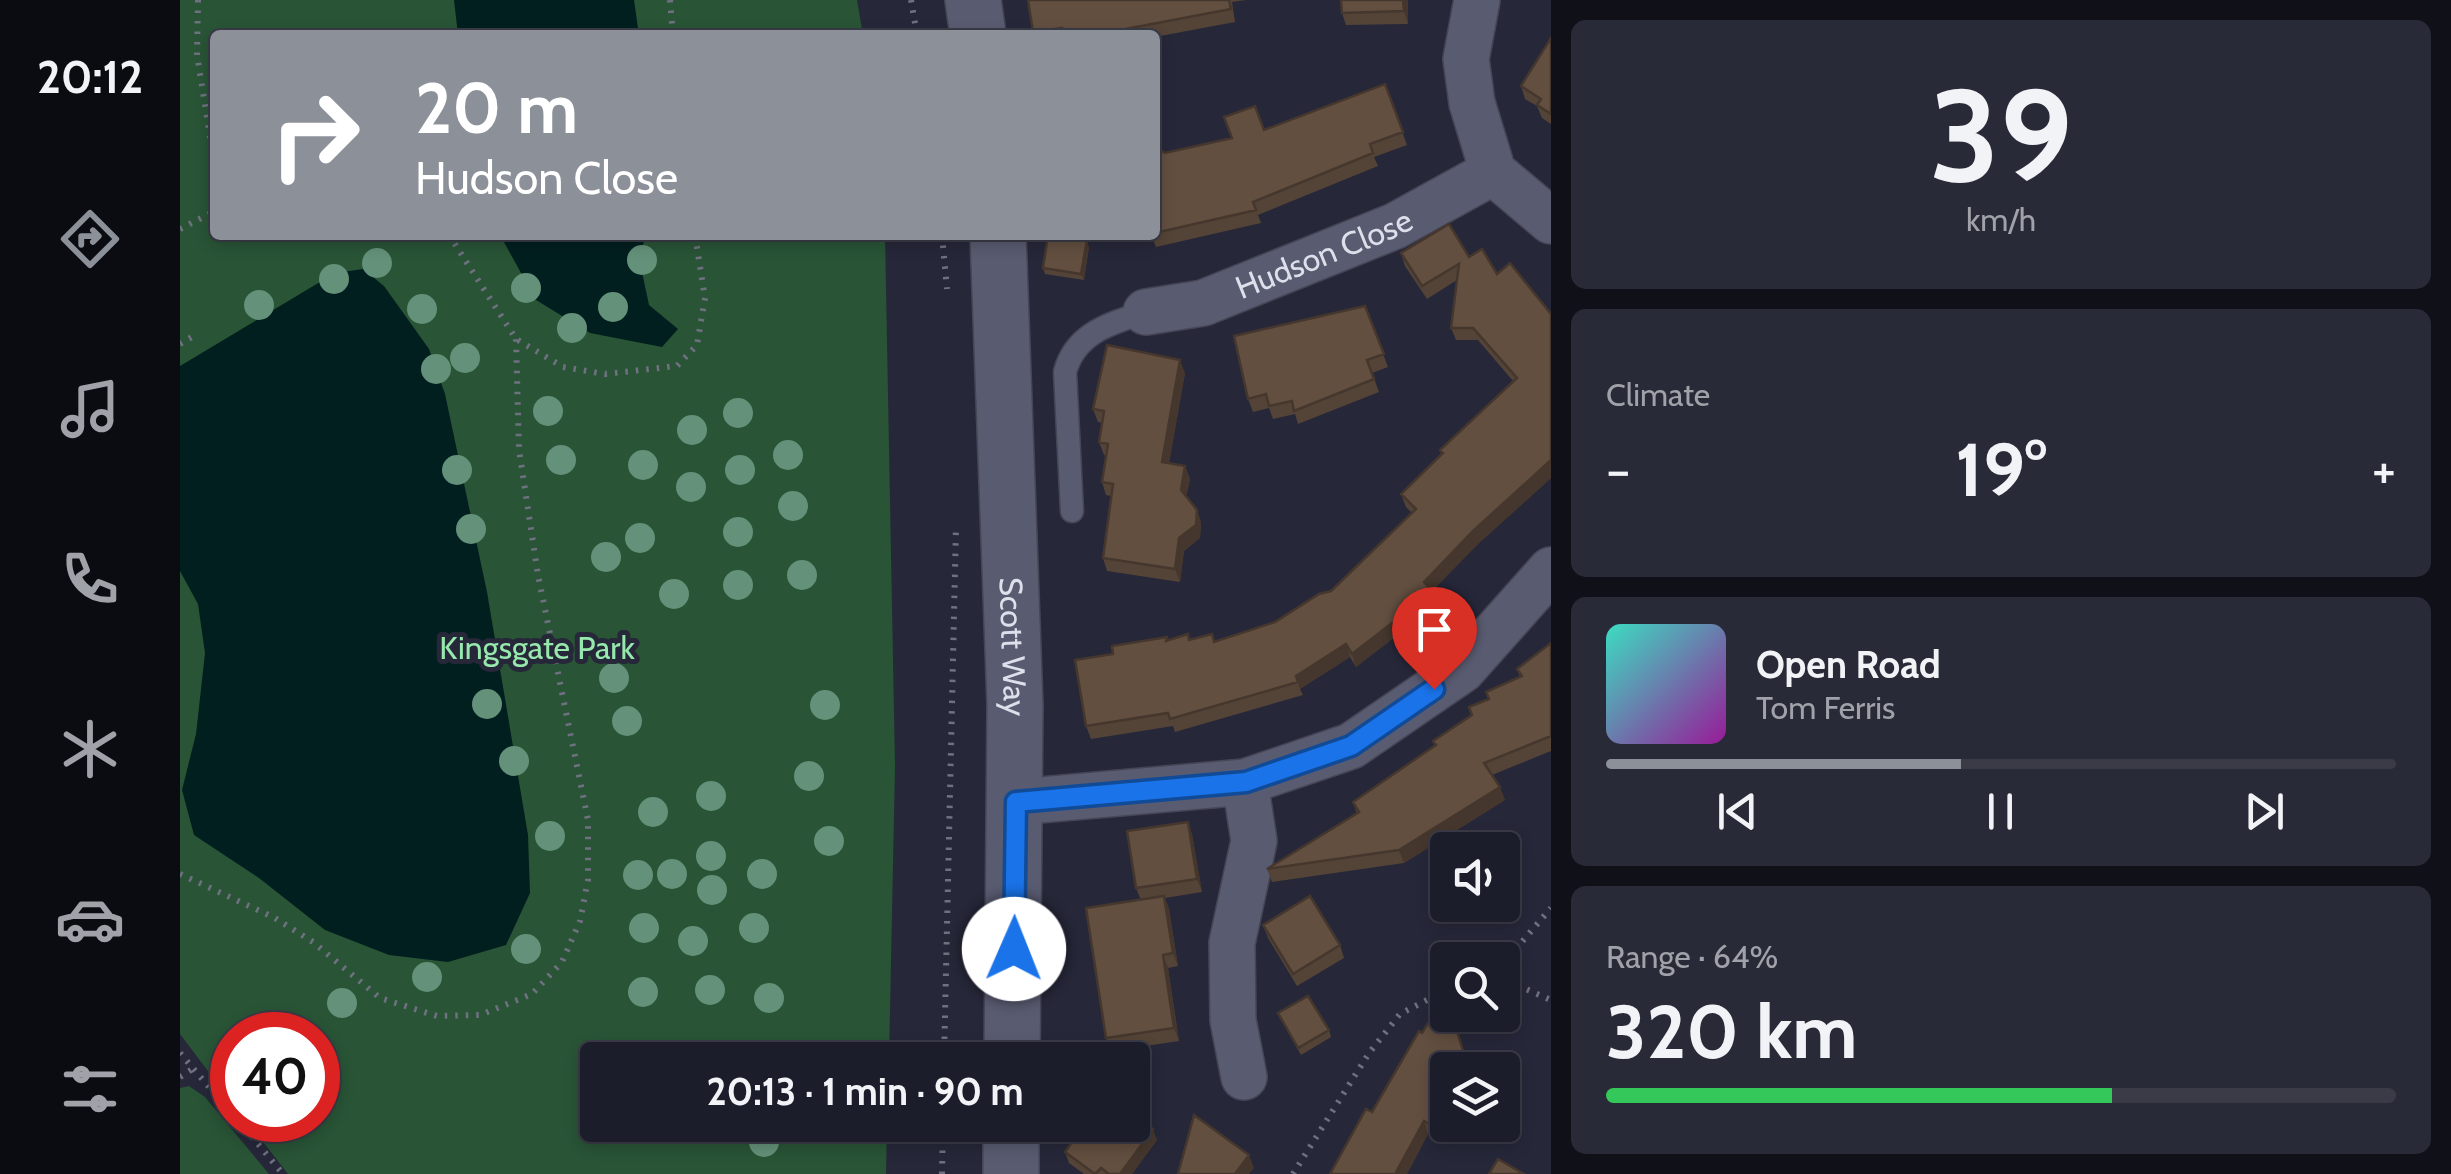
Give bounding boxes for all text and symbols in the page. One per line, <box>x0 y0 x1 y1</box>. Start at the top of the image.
text: 20:12 <box>37 50 143 104</box>
text: 39 <box>1929 56 2073 214</box>
text: 20 m <box>415 65 578 151</box>
icon: right <box>250 70 380 200</box>
text: Hudson Close <box>415 151 678 205</box>
street label: Hudson Close <box>1230 200 1419 307</box>
text: km/h <box>1966 200 2036 239</box>
icon: directions <box>55 204 125 274</box>
icon: music <box>55 374 125 444</box>
text: Climate <box>1606 375 1710 414</box>
text: 19° <box>1955 424 2047 515</box>
text: − <box>1606 436 1630 503</box>
text: + <box>2372 436 2396 503</box>
icon: phone <box>55 544 125 614</box>
street label: Scott Way <box>991 576 1035 716</box>
pin <box>1392 587 1477 690</box>
icon: arrive <box>1407 602 1462 657</box>
park label: Kingsgate Park <box>439 628 635 667</box>
text: Open Road <box>1756 641 1941 688</box>
text: Tom Ferris <box>1756 688 1895 727</box>
icon: climate <box>55 714 125 784</box>
icon: previous <box>1710 784 1765 839</box>
icon: pause <box>1973 784 2028 839</box>
icon: next <box>2237 784 2292 839</box>
map controls <box>1430 832 1520 1142</box>
button: sound <box>1430 832 1520 922</box>
icon: car <box>55 884 125 954</box>
position arrow <box>962 897 1066 1001</box>
text: Range · 64% <box>1606 937 1778 976</box>
button: search <box>1430 942 1520 1032</box>
text: 320 km <box>1606 986 1857 1077</box>
speed limit sign: 40 <box>210 1012 340 1142</box>
button: layers <box>1430 1052 1520 1142</box>
icon: filters <box>55 1054 125 1124</box>
text: 20:13 · 1 min · 90 m <box>706 1068 1024 1115</box>

